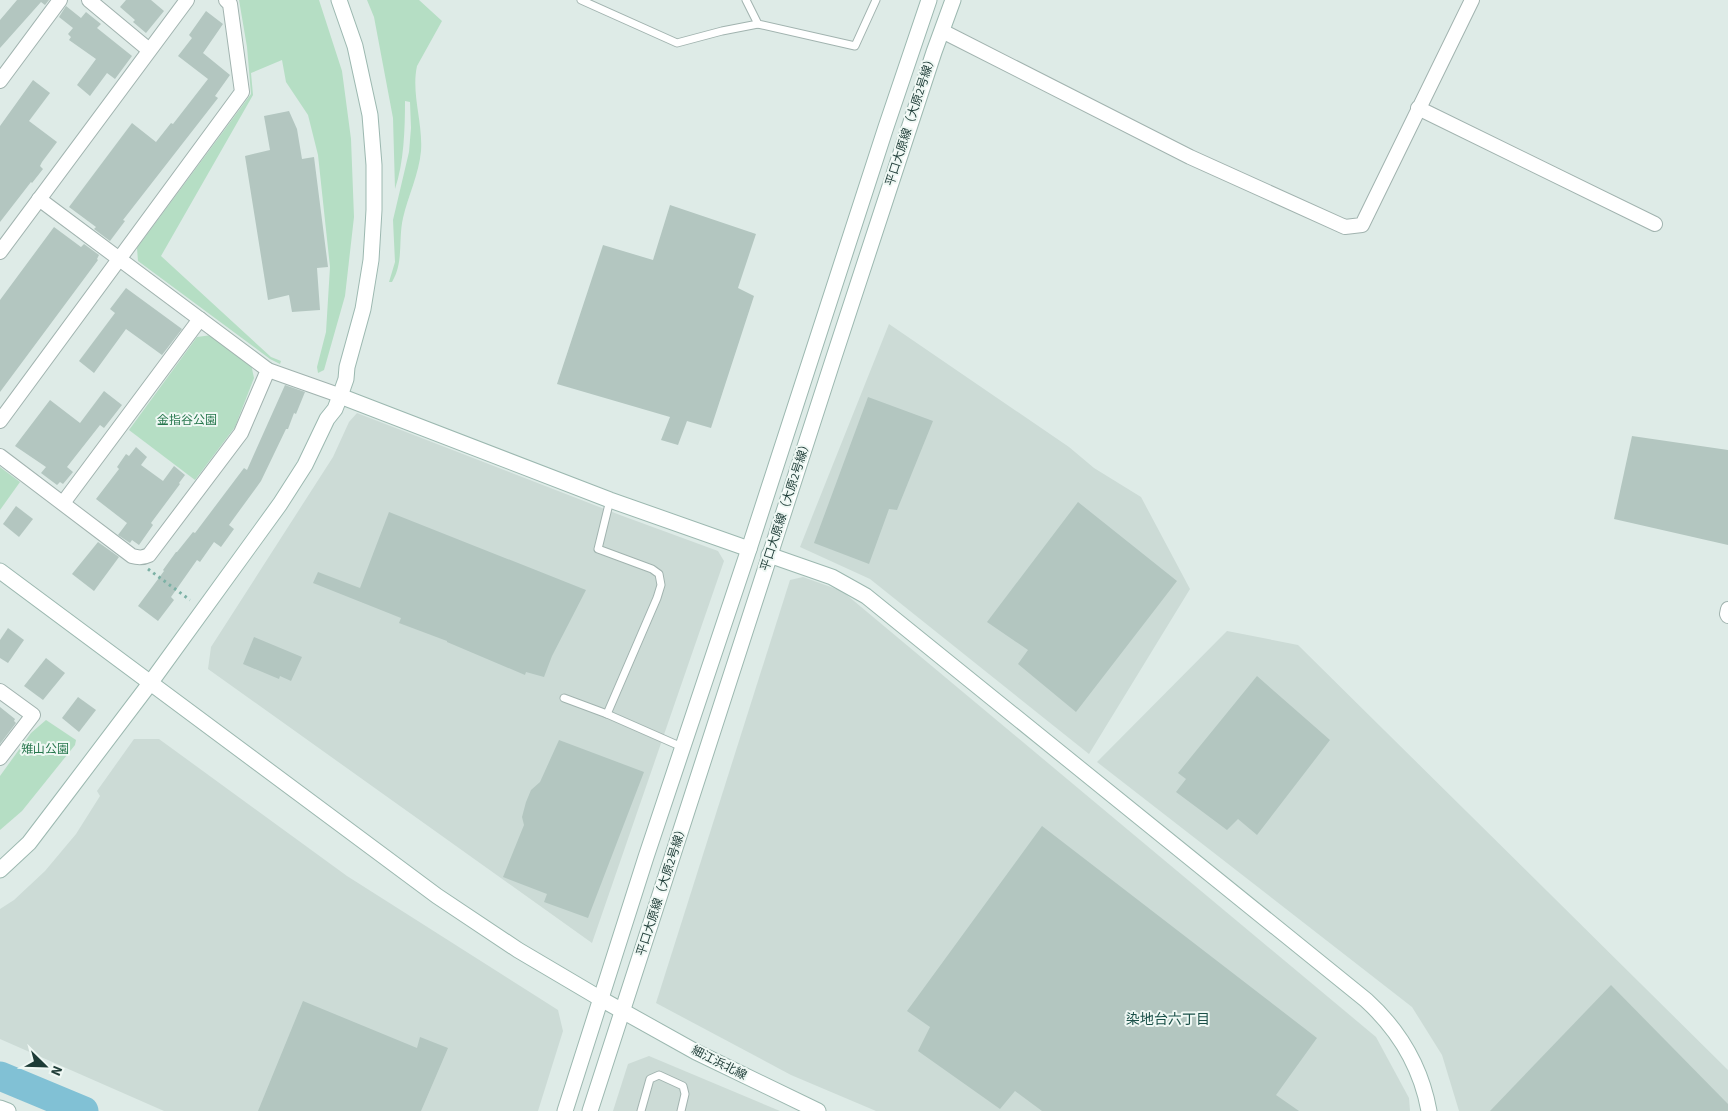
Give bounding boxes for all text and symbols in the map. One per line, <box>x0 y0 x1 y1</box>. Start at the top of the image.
street label: 平口大原線（大原2号線） <box>882 52 940 188</box>
park label: 金指谷公園 <box>157 412 217 429</box>
street label: 平口大原線（大原2号線） <box>757 437 815 573</box>
park label: 雉山公園 <box>21 741 69 758</box>
street label: 平口大原線（大原2号線） <box>633 822 691 958</box>
district label: 染地台六丁目 <box>1126 1010 1210 1030</box>
north arrow <box>20 1041 70 1091</box>
street label: 細江浜北線 <box>688 1042 750 1084</box>
text: N <box>45 1062 67 1079</box>

